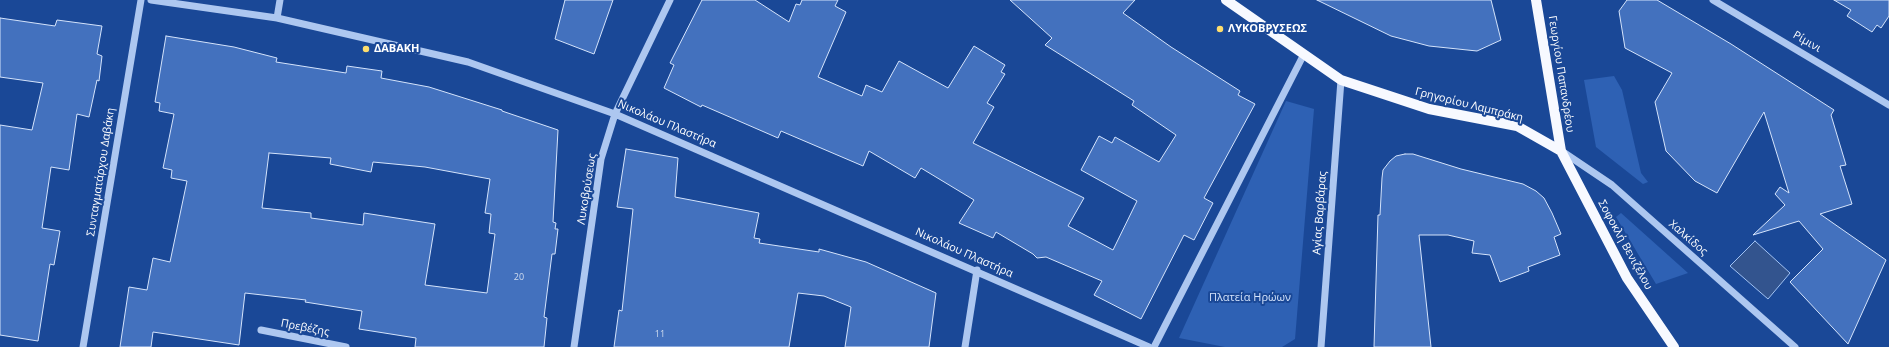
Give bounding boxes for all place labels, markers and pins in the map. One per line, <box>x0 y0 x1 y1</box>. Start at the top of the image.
place label: ΛΥΚΟΒΡΥΣΕΩΣ <box>1228 22 1307 36</box>
marker: ΛΥΚΟΒΡΥΣΕΩΣ <box>1215 24 1225 34</box>
place label: ΔΑΒΑΚΗ <box>374 42 420 56</box>
marker: ΔΑΒΑΚΗ <box>361 44 371 54</box>

